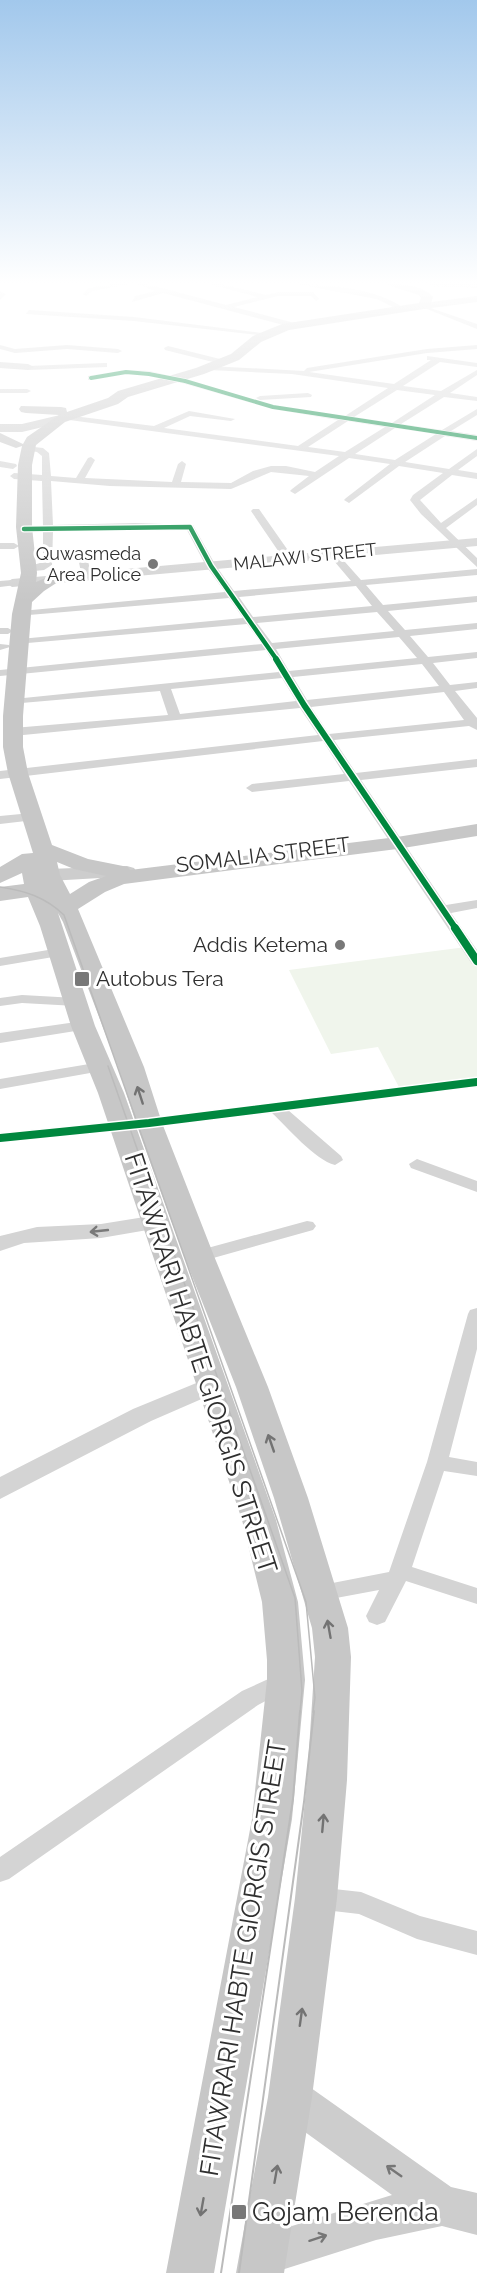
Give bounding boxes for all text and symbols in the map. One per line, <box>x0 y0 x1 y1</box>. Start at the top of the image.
street label: MALAWI STREET <box>232 539 378 574</box>
place label: Quwasmeda Area Police <box>36 543 141 585</box>
marker: Quwasmeda Area Police <box>146 557 160 571</box>
street label: SOMALIA STREET <box>175 831 352 878</box>
place label: Addis Ketema <box>193 932 328 957</box>
marker: Addis Ketema <box>333 938 347 952</box>
place label: Autobus Tera <box>96 966 224 991</box>
marker: Autobus Tera <box>73 970 91 988</box>
one-way arrow <box>134 1086 145 1105</box>
street label: FITAWRARI HABTE GIORGIS STREET <box>119 1149 283 1577</box>
one-way arrow <box>89 1226 109 1237</box>
one-way arrow <box>264 1434 275 1453</box>
one-way arrow <box>323 1619 334 1639</box>
street label: FITAWRARI HABTE GIORGIS STREET <box>194 1738 292 2178</box>
one-way arrow <box>318 1814 329 1833</box>
one-way arrow <box>295 2007 306 2027</box>
one-way arrow <box>271 2165 282 2184</box>
one-way arrow <box>386 2165 403 2177</box>
one-way arrow <box>196 2197 207 2216</box>
place label: Gojam Berenda <box>252 2197 439 2227</box>
marker: Gojam Berenda <box>230 2203 248 2221</box>
one-way arrow <box>308 2231 327 2242</box>

